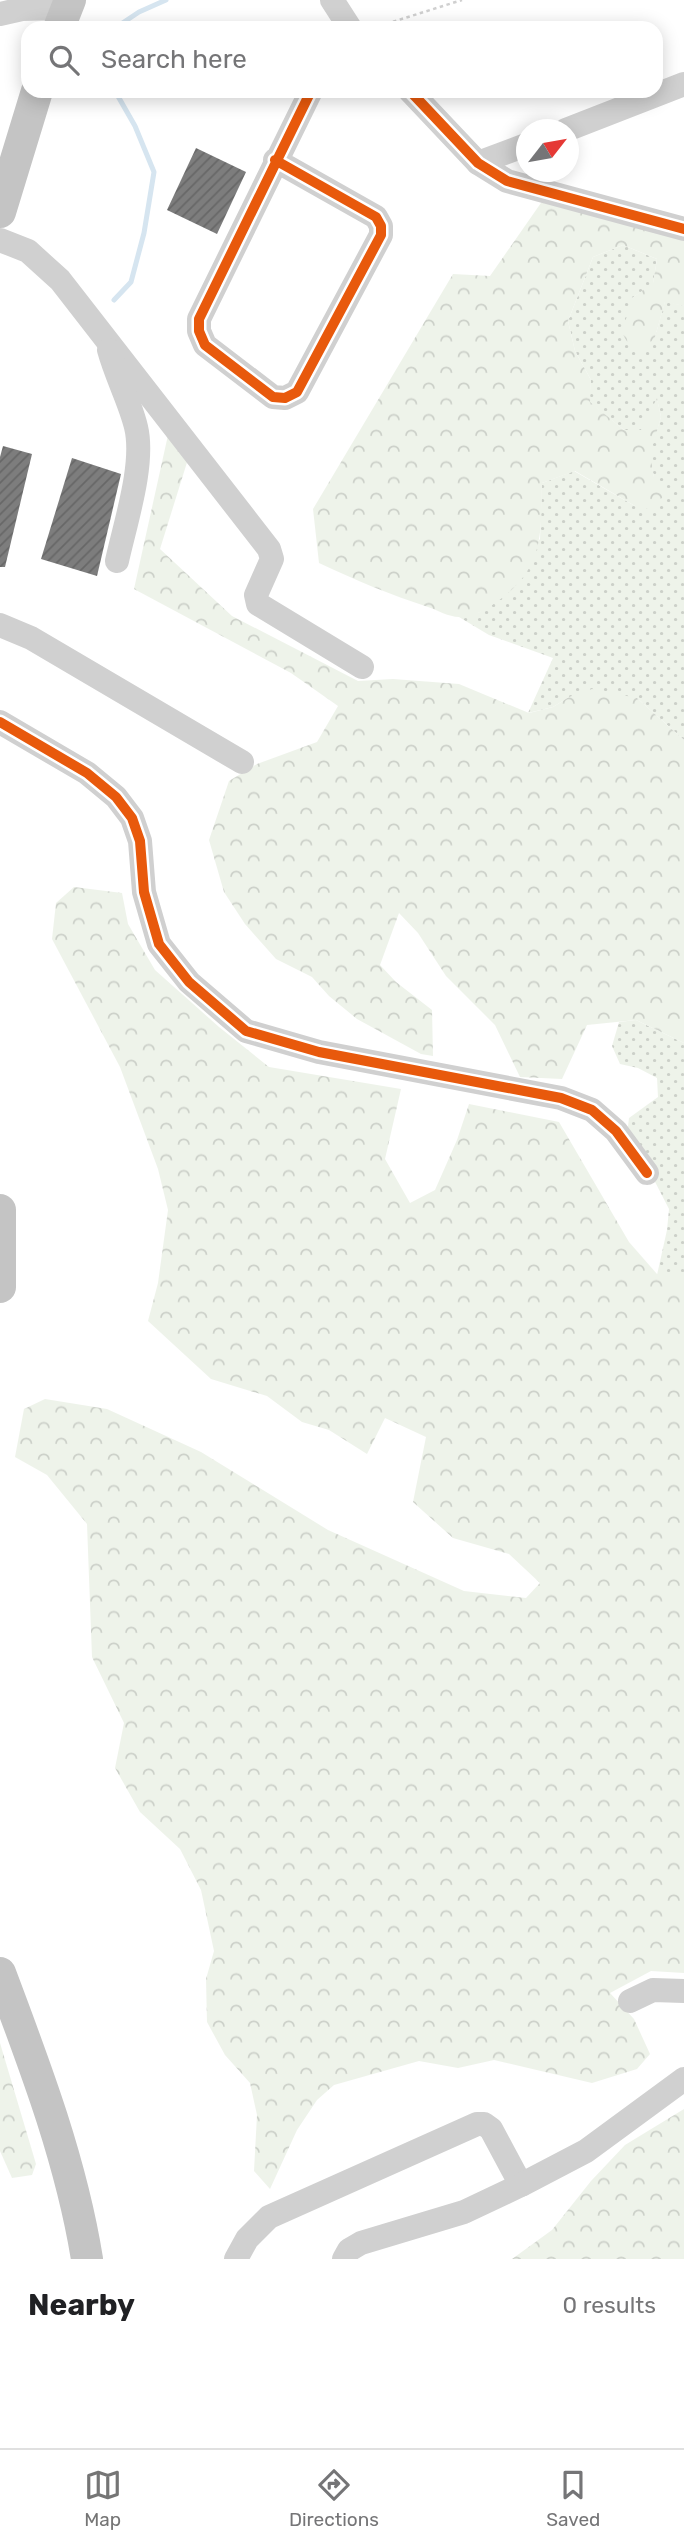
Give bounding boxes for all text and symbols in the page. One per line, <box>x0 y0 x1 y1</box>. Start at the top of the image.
search box <box>21 21 663 98</box>
icon: search <box>45 41 83 79</box>
text: Search here <box>101 44 247 75</box>
north arrow <box>516 119 579 182</box>
text: Nearby <box>28 2287 135 2323</box>
text: 0 results <box>562 2291 656 2319</box>
tab: Map <box>84 2466 122 2531</box>
tab: Directions <box>289 2466 379 2531</box>
tab: Saved <box>546 2466 600 2531</box>

